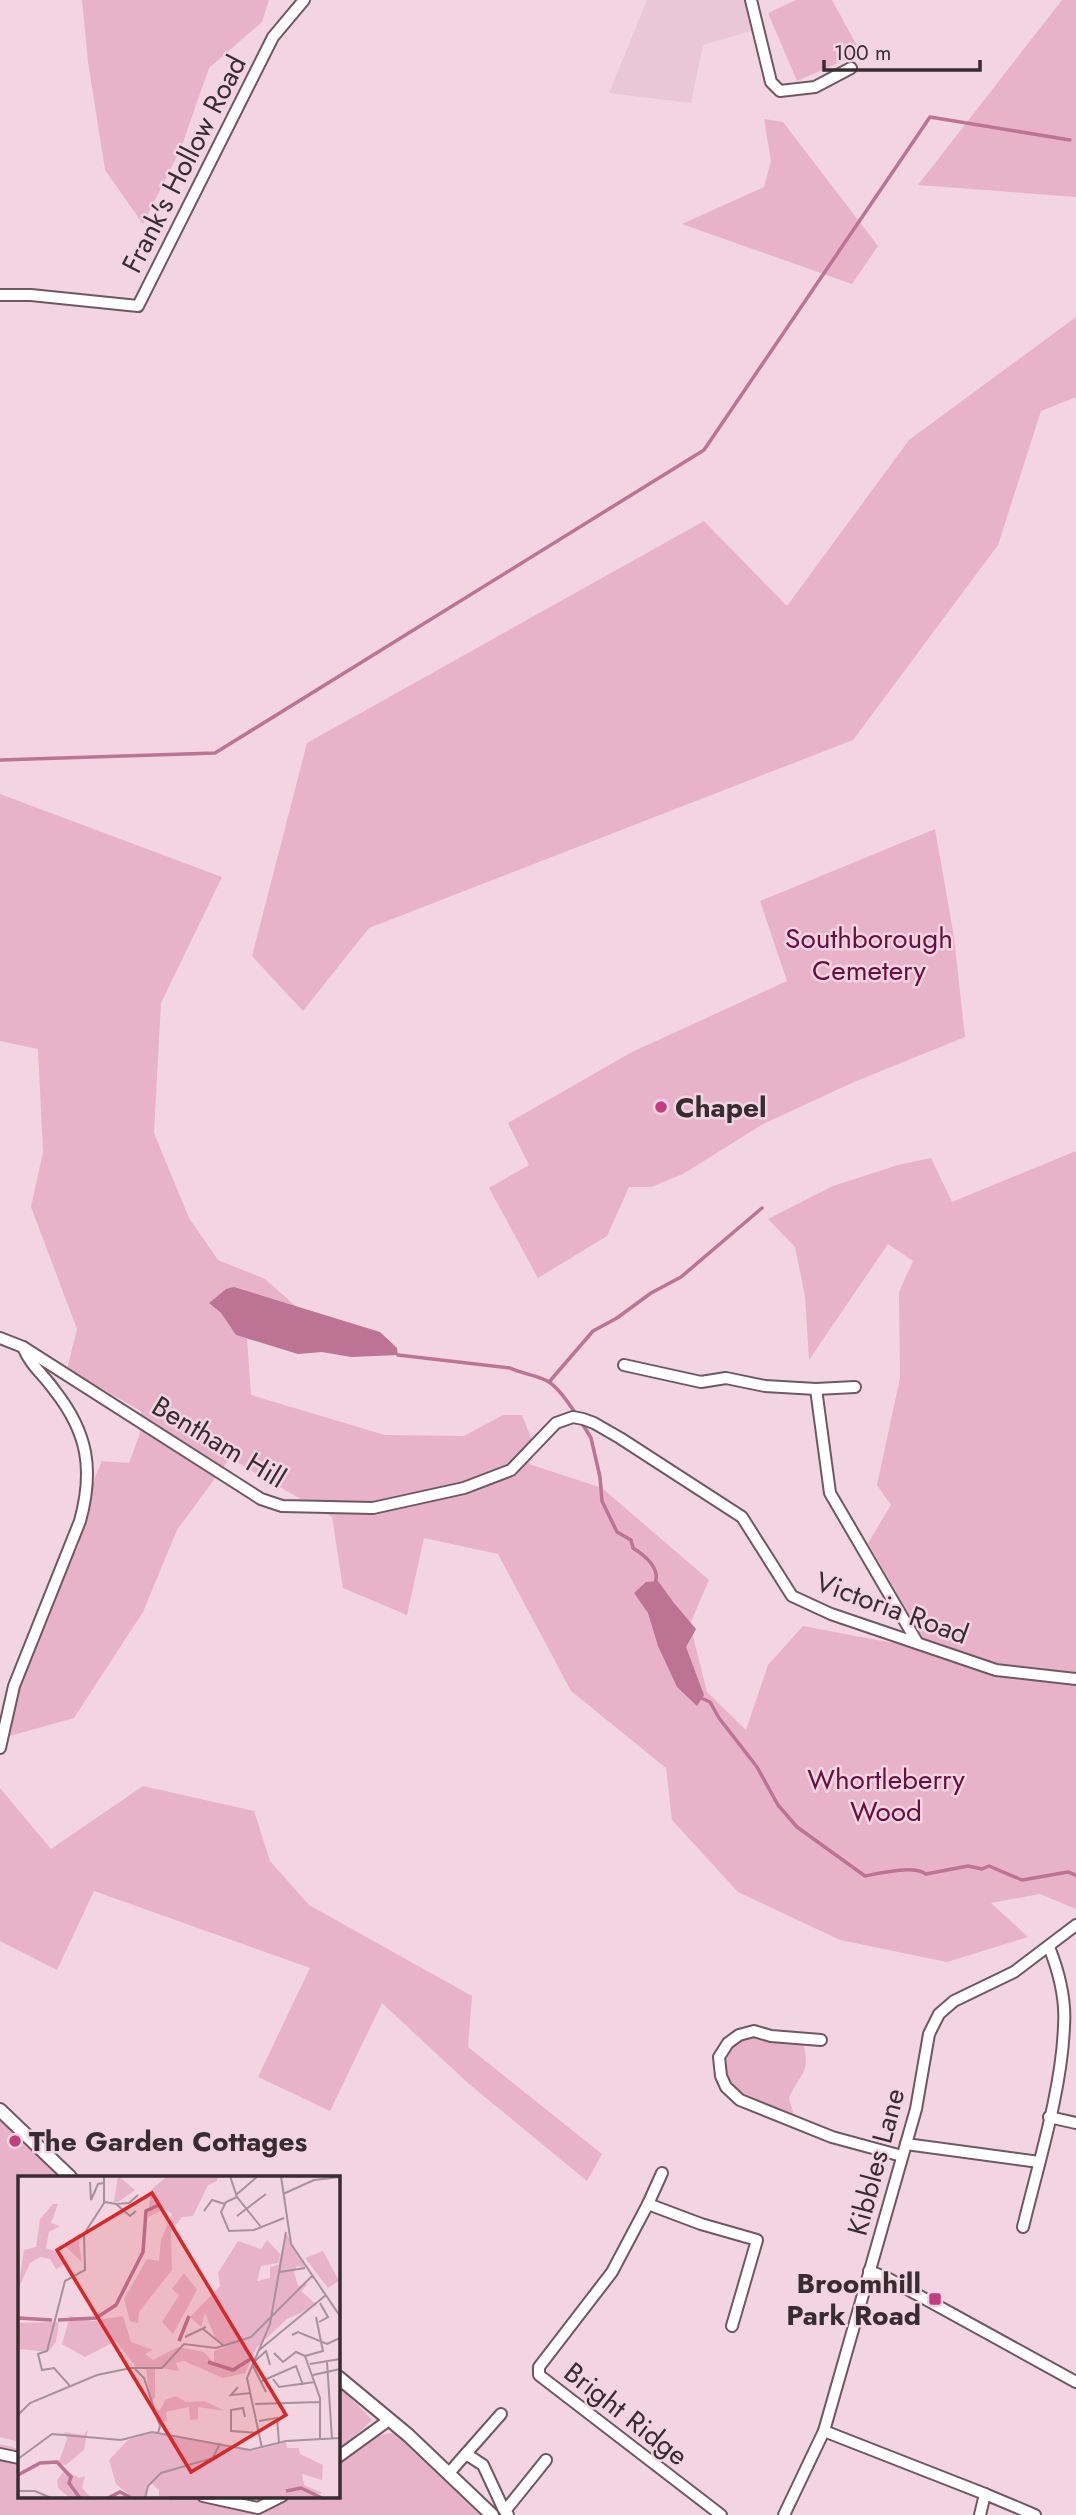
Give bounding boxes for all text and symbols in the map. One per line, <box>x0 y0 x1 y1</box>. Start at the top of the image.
scale bar <box>824 28 980 72</box>
text: 100 m <box>834 38 891 68</box>
street label: Frank's Hollow Road <box>111 48 257 280</box>
park label: Southborough Cemetery <box>785 918 953 991</box>
place label: Chapel <box>675 1087 767 1128</box>
marker: Chapel <box>653 1099 669 1115</box>
street label: Bentham Hill <box>144 1386 294 1498</box>
street label: Victoria Road <box>810 1561 974 1655</box>
park label: Whortleberry Wood <box>807 1759 965 1832</box>
street label: Kibbles Lane <box>837 2084 915 2240</box>
place label: The Garden Cottages <box>29 2121 307 2162</box>
marker: The Garden Cottages <box>7 2133 23 2149</box>
inset map <box>18 2176 340 2498</box>
place label: Broomhill Park Road <box>786 2263 921 2336</box>
marker: Broomhill Park Road <box>927 2291 943 2307</box>
street label: Bright Ridge <box>555 2352 697 2476</box>

